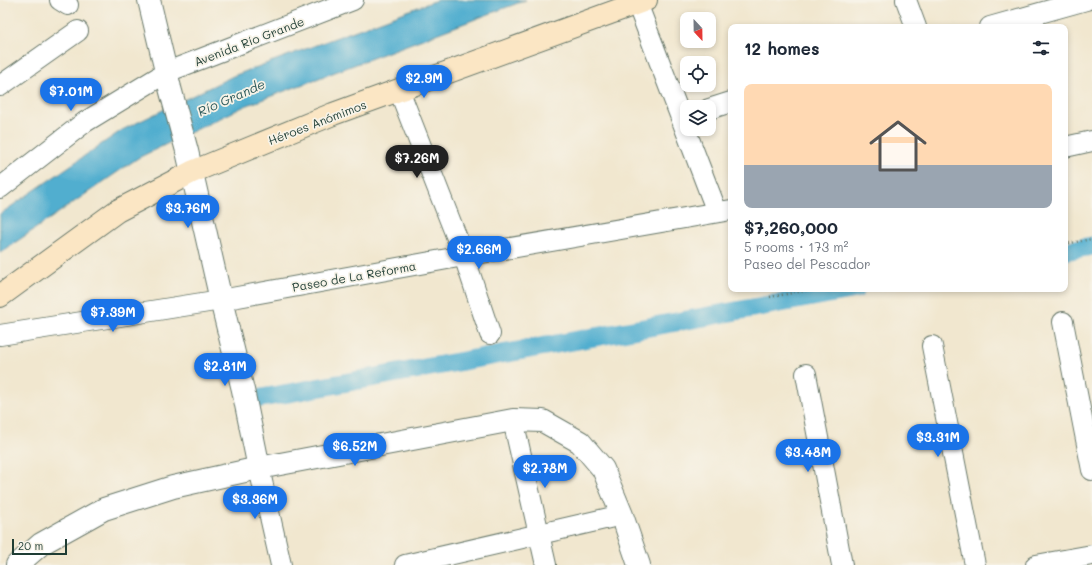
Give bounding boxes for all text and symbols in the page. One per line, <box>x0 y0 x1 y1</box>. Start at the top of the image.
north arrow <box>680 12 716 48</box>
map controls <box>680 12 716 136</box>
street label: Avenida Río Grande <box>192 13 306 69</box>
text: 12 homes <box>744 37 820 59</box>
icon: filters <box>1030 37 1052 59</box>
button: locate <box>680 56 716 92</box>
pin: $2.9M <box>396 65 452 99</box>
text: $2.9M <box>405 69 443 86</box>
water label: Río Grande <box>195 75 267 119</box>
pin: $7.01M <box>38 78 104 112</box>
text: $7.01M <box>49 82 93 99</box>
street label: Héroes Anómimos <box>266 96 369 148</box>
button: layers <box>680 100 716 136</box>
icon: home <box>862 110 934 182</box>
pin: $7.26M <box>384 145 450 179</box>
text: $7.26M <box>395 149 439 166</box>
pin: $3.76M <box>155 195 221 229</box>
text: $3.76M <box>165 199 211 216</box>
text: $7,260,000 <box>744 216 838 238</box>
pin: $2.66M <box>446 236 512 270</box>
text: 5 rooms · 173 m² <box>744 238 848 255</box>
text: $2.66M <box>456 240 502 257</box>
text: Paseo del Pescador <box>744 255 871 272</box>
street label: Paseo de La Reforma <box>291 257 417 295</box>
pin: $7.39M <box>80 299 146 333</box>
text: $7.39M <box>90 303 136 320</box>
pin: $2.81M <box>192 353 258 387</box>
text: $2.81M <box>203 357 247 374</box>
pin: $3.31M <box>905 424 971 458</box>
text: $3.31M <box>916 428 960 445</box>
pin: $6.52M <box>322 433 388 467</box>
text: $6.52M <box>332 437 378 454</box>
pin: $3.48M <box>775 439 841 473</box>
text: $3.48M <box>785 443 831 460</box>
pin: $2.78M <box>512 455 578 489</box>
text: $2.78M <box>522 459 568 476</box>
pin: $3.36M <box>222 486 288 520</box>
text: $3.36M <box>232 490 278 507</box>
scale bar <box>12 537 67 556</box>
text: 20 m <box>18 538 43 553</box>

